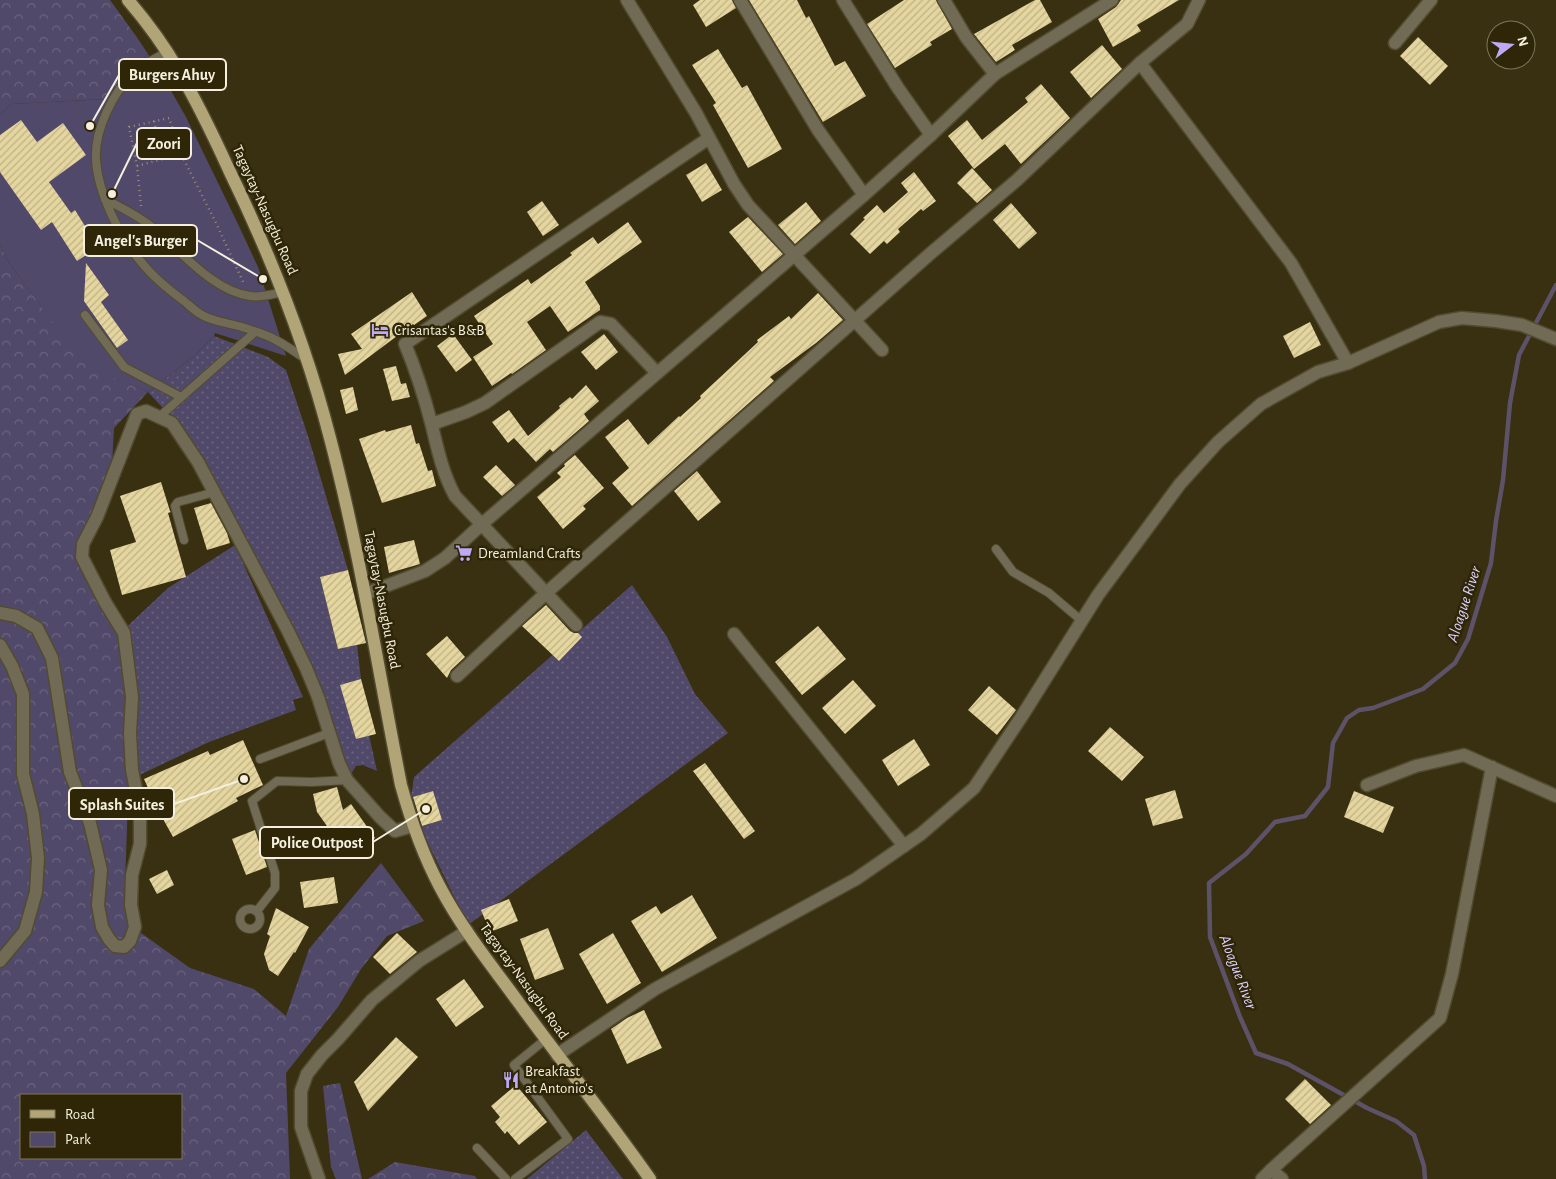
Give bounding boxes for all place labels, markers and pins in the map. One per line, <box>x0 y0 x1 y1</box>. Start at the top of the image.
callout: Burgers Ahuy <box>119 59 226 90</box>
callout: Zoori <box>137 128 191 159</box>
callout: Angel's Burger <box>84 225 197 256</box>
hotel icon: Crisantas's B&B <box>370 320 390 340</box>
place label: Crisantas's B&B <box>394 323 484 338</box>
supermarket icon: Dreamland Crafts <box>454 543 474 563</box>
place label: Dreamland Crafts <box>478 546 581 561</box>
callout: Splash Suites <box>69 788 174 819</box>
callout: Police Outpost <box>260 827 373 858</box>
place label: Breakfast at Antonio's <box>525 1064 593 1096</box>
restaurant icon: Breakfast at Antonio's <box>501 1070 521 1090</box>

